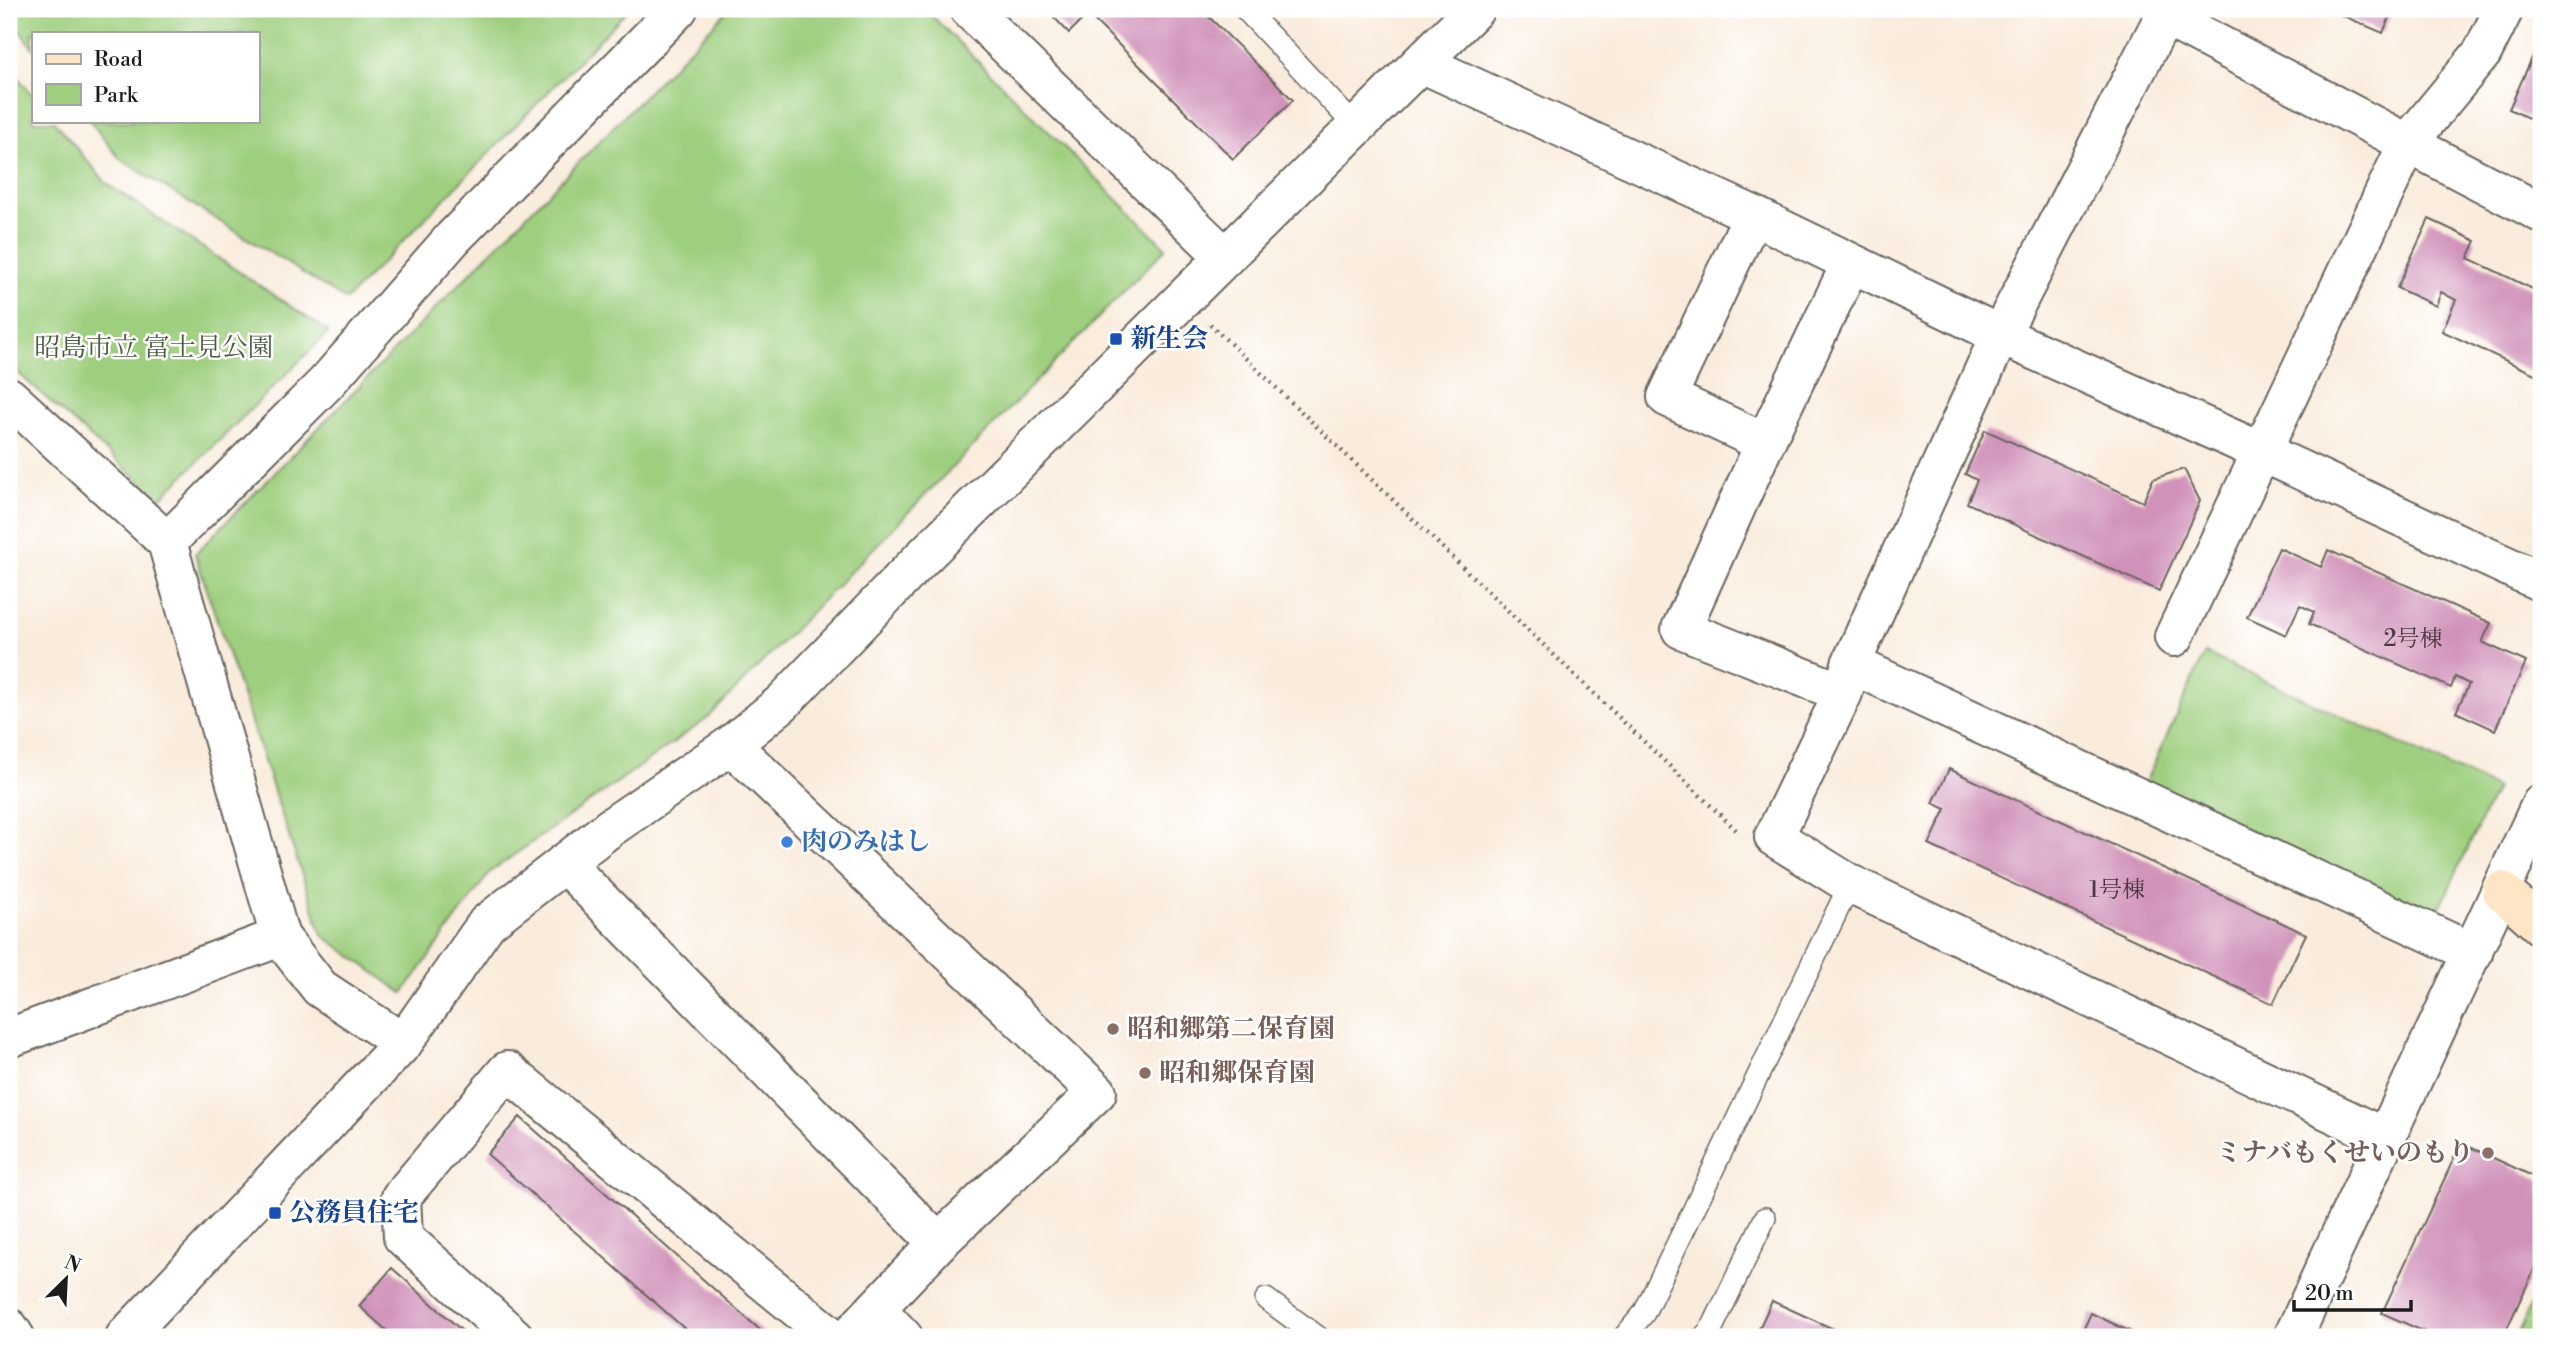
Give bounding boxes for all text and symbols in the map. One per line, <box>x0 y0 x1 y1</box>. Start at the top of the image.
legend <box>32 32 259 122</box>
text: Road <box>94 47 143 73</box>
text: Park <box>94 83 139 109</box>
place label: 新生会 <box>1130 323 1208 355</box>
marker: 新生会 <box>1108 331 1124 347</box>
park label: 昭島市立 富士見公園 <box>34 332 274 364</box>
house number: 2号棟 <box>2383 625 2443 653</box>
place label: 肉のみはし <box>801 826 931 858</box>
marker: 肉のみはし <box>779 834 795 850</box>
house number: 1号棟 <box>2089 876 2145 904</box>
place label: 昭和郷第二保育園 <box>1127 1013 1335 1045</box>
marker: 昭和郷第二保育園 <box>1105 1021 1121 1037</box>
place label: 昭和郷保育園 <box>1159 1057 1315 1089</box>
marker: 昭和郷保育園 <box>1137 1065 1153 1081</box>
place label: ミナバもくせいのもり <box>2216 1137 2474 1169</box>
marker: ミナバもくせいのもり <box>2480 1145 2496 1161</box>
place label: 公務員住宅 <box>289 1197 419 1229</box>
marker: 公務員住宅 <box>267 1205 283 1221</box>
north arrow <box>32 1244 102 1314</box>
text: N <box>61 1250 84 1278</box>
scale bar <box>2294 1269 2412 1313</box>
text: 20 m <box>2305 1281 2354 1307</box>

